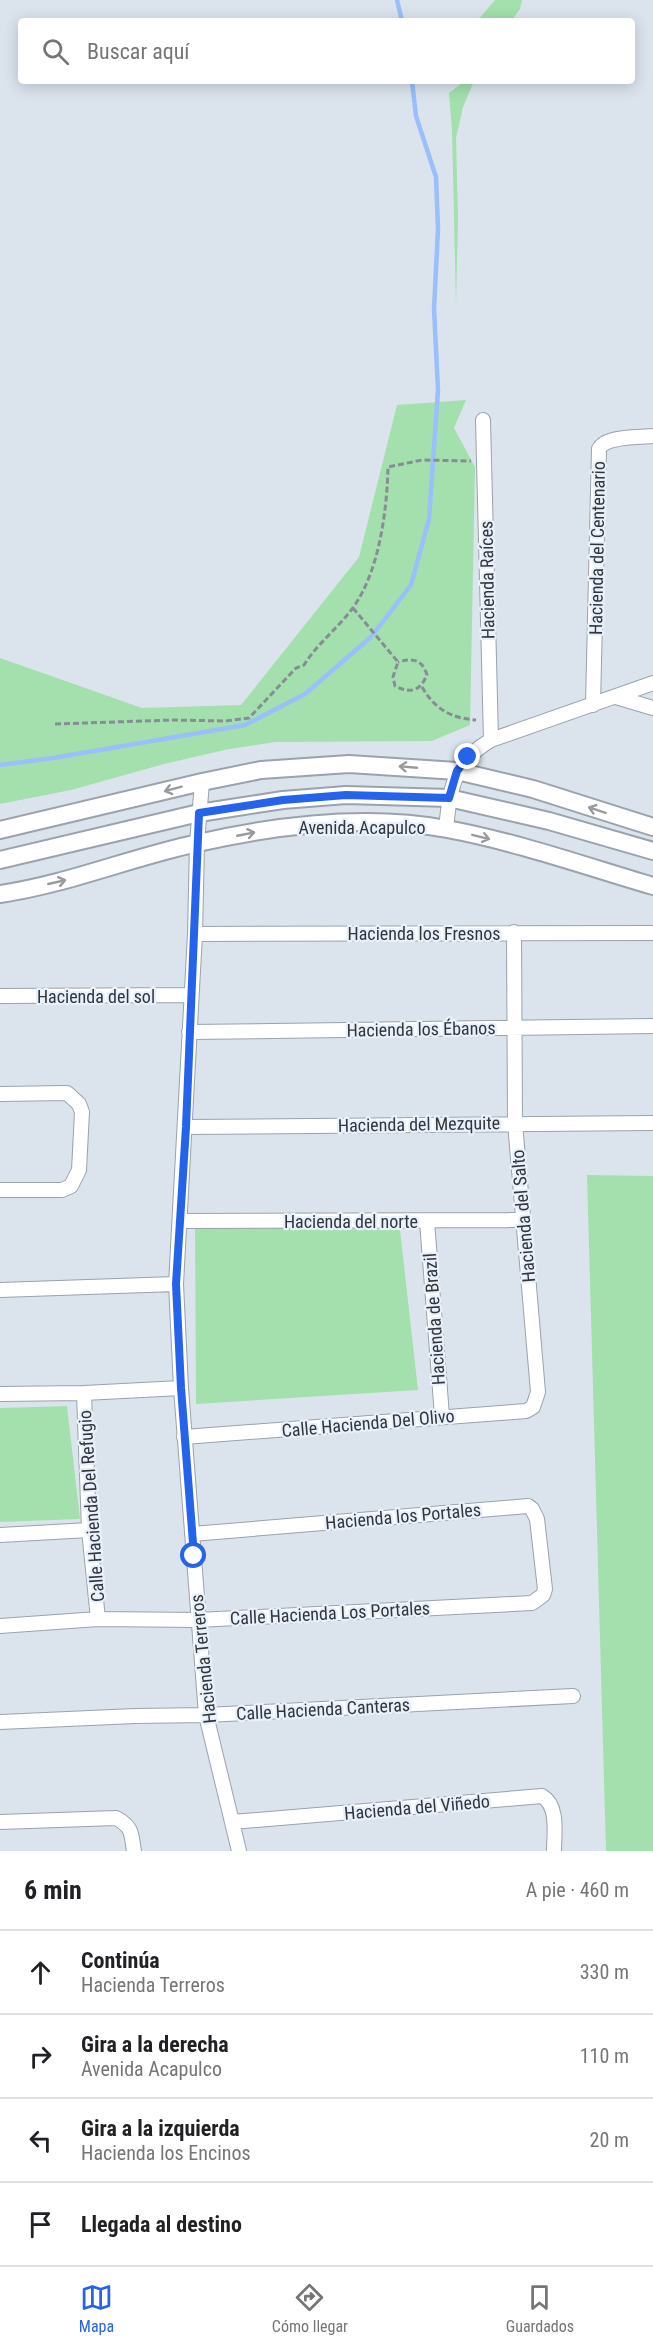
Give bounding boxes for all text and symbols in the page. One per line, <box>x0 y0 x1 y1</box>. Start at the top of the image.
search box <box>18 18 635 84</box>
icon: search <box>39 35 72 68</box>
text: Buscar aquí <box>87 39 190 64</box>
street label: Hacienda del Centenario <box>585 461 609 635</box>
street label: Hacienda Raíces <box>475 521 499 639</box>
route end <box>454 743 480 769</box>
one-way arrow <box>398 761 418 772</box>
one-way arrow <box>164 784 183 795</box>
one-way arrow <box>588 804 607 815</box>
street label: Avenida Acapulco <box>299 817 425 838</box>
one-way arrow <box>236 828 255 839</box>
one-way arrow <box>471 832 490 844</box>
one-way arrow <box>47 875 66 887</box>
street label: Hacienda los Fresnos <box>348 923 500 944</box>
street label: Hacienda del sol <box>37 986 155 1007</box>
street label: Hacienda los Ébanos <box>346 1017 496 1041</box>
street label: Hacienda del Mezquite <box>338 1112 500 1136</box>
street label: Hacienda del Salto <box>507 1149 539 1283</box>
street label: Hacienda del norte <box>284 1211 418 1232</box>
street label: Hacienda de Brazil <box>419 1252 449 1386</box>
street label: Calle Hacienda Del Olivo <box>281 1405 455 1441</box>
street label: Calle Hacienda Del Refugio <box>74 1409 108 1603</box>
street label: Hacienda los Portales <box>324 1499 482 1533</box>
route start <box>180 1542 206 1568</box>
street label: Hacienda Terreros <box>186 1594 220 1724</box>
street label: Calle Hacienda Los Portales <box>229 1597 431 1629</box>
street label: Calle Hacienda Canteras <box>236 1694 410 1724</box>
street label: Hacienda del Viñedo <box>343 1790 491 1824</box>
text: 6 min <box>24 1875 82 1905</box>
text: A pie · 460 m <box>526 1878 629 1902</box>
text: Continúa <box>81 1948 160 1973</box>
icon: ahead <box>24 1956 57 1989</box>
text: 330 m <box>580 1960 629 1984</box>
text: Hacienda Terreros <box>81 1973 225 1997</box>
text: Gira a la derecha <box>81 2032 229 2057</box>
icon: right <box>24 2040 57 2073</box>
text: 110 m <box>580 2044 629 2068</box>
text: Avenida Acapulco <box>81 2057 222 2081</box>
text: Gira a la izquierda <box>81 2116 240 2141</box>
icon: left <box>24 2124 57 2157</box>
text: 20 m <box>590 2128 629 2152</box>
text: Hacienda los Encinos <box>81 2141 251 2165</box>
icon: arrive <box>24 2208 57 2241</box>
text: Llegada al destino <box>81 2212 242 2237</box>
tab: Mapa <box>79 2281 114 2336</box>
tab: Cómo llegar <box>272 2281 348 2336</box>
tab: Guardados <box>506 2281 574 2336</box>

